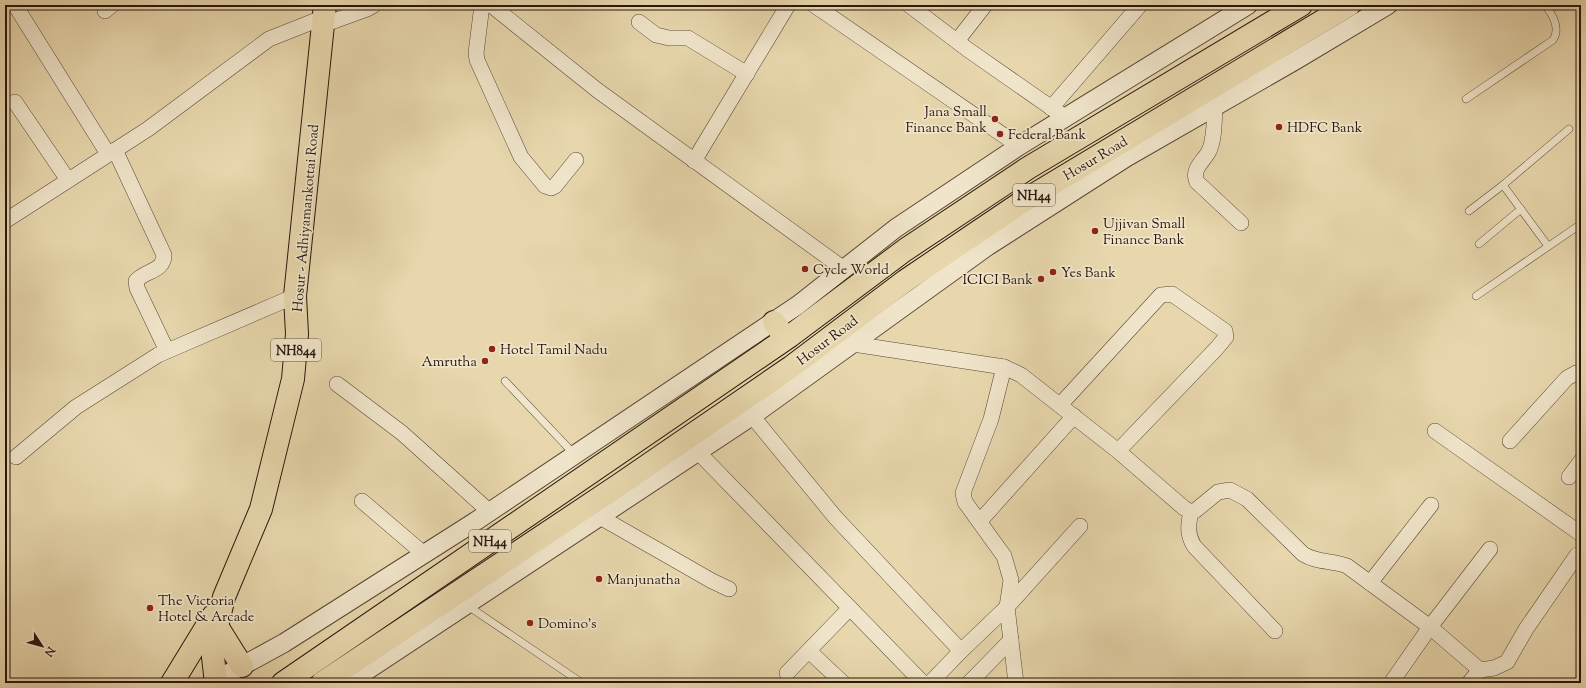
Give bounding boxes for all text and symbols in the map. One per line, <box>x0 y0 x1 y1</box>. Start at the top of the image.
place label: Jana Small Finance Bank <box>906 103 987 139</box>
marker: Jana Small Finance Bank <box>990 114 1000 124</box>
place label: HDFC Bank <box>1287 119 1363 139</box>
marker: HDFC Bank <box>1274 122 1284 132</box>
street label: Hosur - Adhiyamankottai Road <box>289 124 325 313</box>
place label: Federal Bank <box>1008 126 1087 146</box>
marker: Federal Bank <box>995 129 1005 139</box>
street label: Hosur Road <box>1060 133 1132 187</box>
road number: NH44 <box>1013 184 1055 206</box>
place label: Ujjivan Small Finance Bank <box>1103 215 1185 251</box>
marker: Ujjivan Small Finance Bank <box>1090 226 1100 236</box>
place label: Cycle World <box>813 261 889 281</box>
marker: Cycle World <box>800 264 810 274</box>
place label: Yes Bank <box>1061 264 1116 284</box>
marker: Yes Bank <box>1048 267 1058 277</box>
place label: ICICI Bank <box>962 271 1033 291</box>
marker: ICICI Bank <box>1036 274 1046 284</box>
street label: Hosur Road <box>793 312 863 371</box>
road number: NH844 <box>271 339 321 361</box>
place label: Hotel Tamil Nadu <box>500 341 608 361</box>
marker: Hotel Tamil Nadu <box>487 344 497 354</box>
place label: Amrutha <box>421 353 478 373</box>
marker: Amrutha <box>480 356 490 366</box>
road number: NH44 <box>469 530 511 552</box>
place label: Manjunatha <box>607 571 681 591</box>
marker: Manjunatha <box>594 574 604 584</box>
place label: The Victoria Hotel & Arcade <box>158 592 254 628</box>
marker: The Victoria Hotel & Arcade <box>145 603 155 613</box>
place label: Domino's <box>538 615 596 635</box>
marker: Domino's <box>525 618 535 628</box>
north arrow <box>22 626 62 666</box>
text: N <box>40 642 59 660</box>

